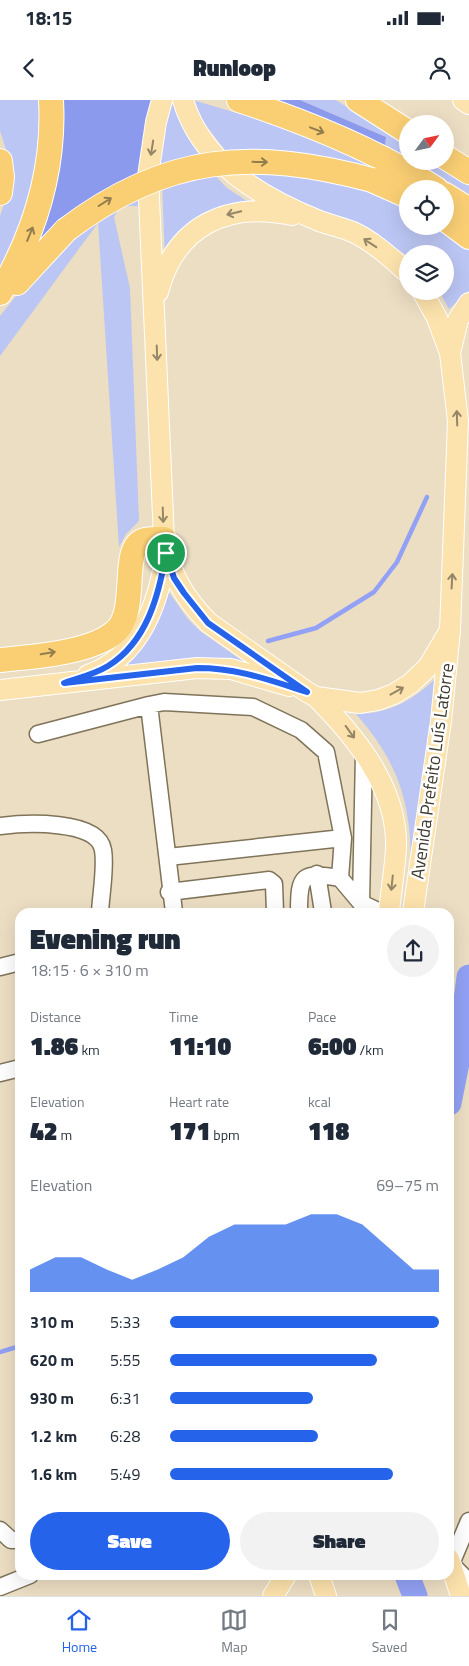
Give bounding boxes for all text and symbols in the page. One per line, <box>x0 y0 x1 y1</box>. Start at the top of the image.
text: 18:15 <box>25 3 72 32</box>
text: Runloop <box>193 51 276 85</box>
icon: back <box>15 54 43 82</box>
icon: person <box>426 54 454 82</box>
north arrow <box>399 115 454 170</box>
map controls <box>399 115 454 300</box>
one-way arrow <box>309 126 324 135</box>
one-way arrow <box>147 139 157 155</box>
one-way arrow <box>252 157 268 167</box>
button: locate <box>399 180 454 235</box>
one-way arrow <box>98 197 112 207</box>
one-way arrow <box>226 209 242 218</box>
one-way arrow <box>26 227 35 242</box>
one-way arrow <box>363 237 377 247</box>
button: layers <box>399 245 454 300</box>
one-way arrow <box>152 345 161 361</box>
one-way arrow <box>452 411 462 427</box>
one-way arrow <box>159 507 168 523</box>
pin <box>145 532 187 574</box>
icon: arrive <box>152 539 180 567</box>
one-way arrow <box>447 573 457 590</box>
one-way arrow <box>40 648 56 658</box>
street label: Avenida Prefeito Luís Latorre <box>403 661 461 881</box>
one-way arrow <box>390 686 404 696</box>
one-way arrow <box>345 725 355 739</box>
one-way arrow <box>387 875 397 891</box>
text: Evening run <box>30 917 181 960</box>
button: share <box>387 925 439 977</box>
text: 18:15 · 6 × 310 m <box>30 958 149 982</box>
text: Distance <box>30 1006 81 1027</box>
text: Time <box>169 1006 198 1027</box>
text: Pace <box>308 1006 336 1027</box>
text: 1.86 <box>30 1027 78 1065</box>
text: 11:10 <box>169 1027 231 1065</box>
text: 6:00 <box>308 1027 356 1065</box>
text: km <box>78 1039 100 1060</box>
text: /km <box>356 1039 384 1060</box>
text: Elevation <box>30 1091 84 1112</box>
text: Heart rate <box>169 1091 229 1112</box>
text: kcal <box>308 1091 331 1112</box>
text: 42 <box>30 1112 58 1150</box>
text: 171 <box>169 1112 210 1150</box>
text: 118 <box>308 1112 349 1150</box>
text: m <box>58 1124 72 1145</box>
text: bpm <box>210 1124 240 1145</box>
text: Elevation <box>30 1173 92 1197</box>
text: 69–75 m <box>376 1173 439 1197</box>
text: 310 m <box>30 1310 74 1334</box>
text: 5:33 <box>110 1310 140 1334</box>
text: 620 m <box>30 1348 74 1372</box>
text: 5:55 <box>110 1348 140 1372</box>
text: 930 m <box>30 1386 74 1410</box>
text: 6:31 <box>110 1386 140 1410</box>
text: 1.2 km <box>30 1424 77 1448</box>
text: 6:28 <box>110 1424 140 1448</box>
text: 1.6 km <box>30 1462 77 1486</box>
text: 5:49 <box>110 1462 140 1486</box>
button: Save <box>30 1512 230 1570</box>
button: Share <box>240 1512 439 1570</box>
tab: Home <box>62 1606 97 1657</box>
tab: Map <box>220 1606 248 1657</box>
tab: Saved <box>372 1606 407 1657</box>

